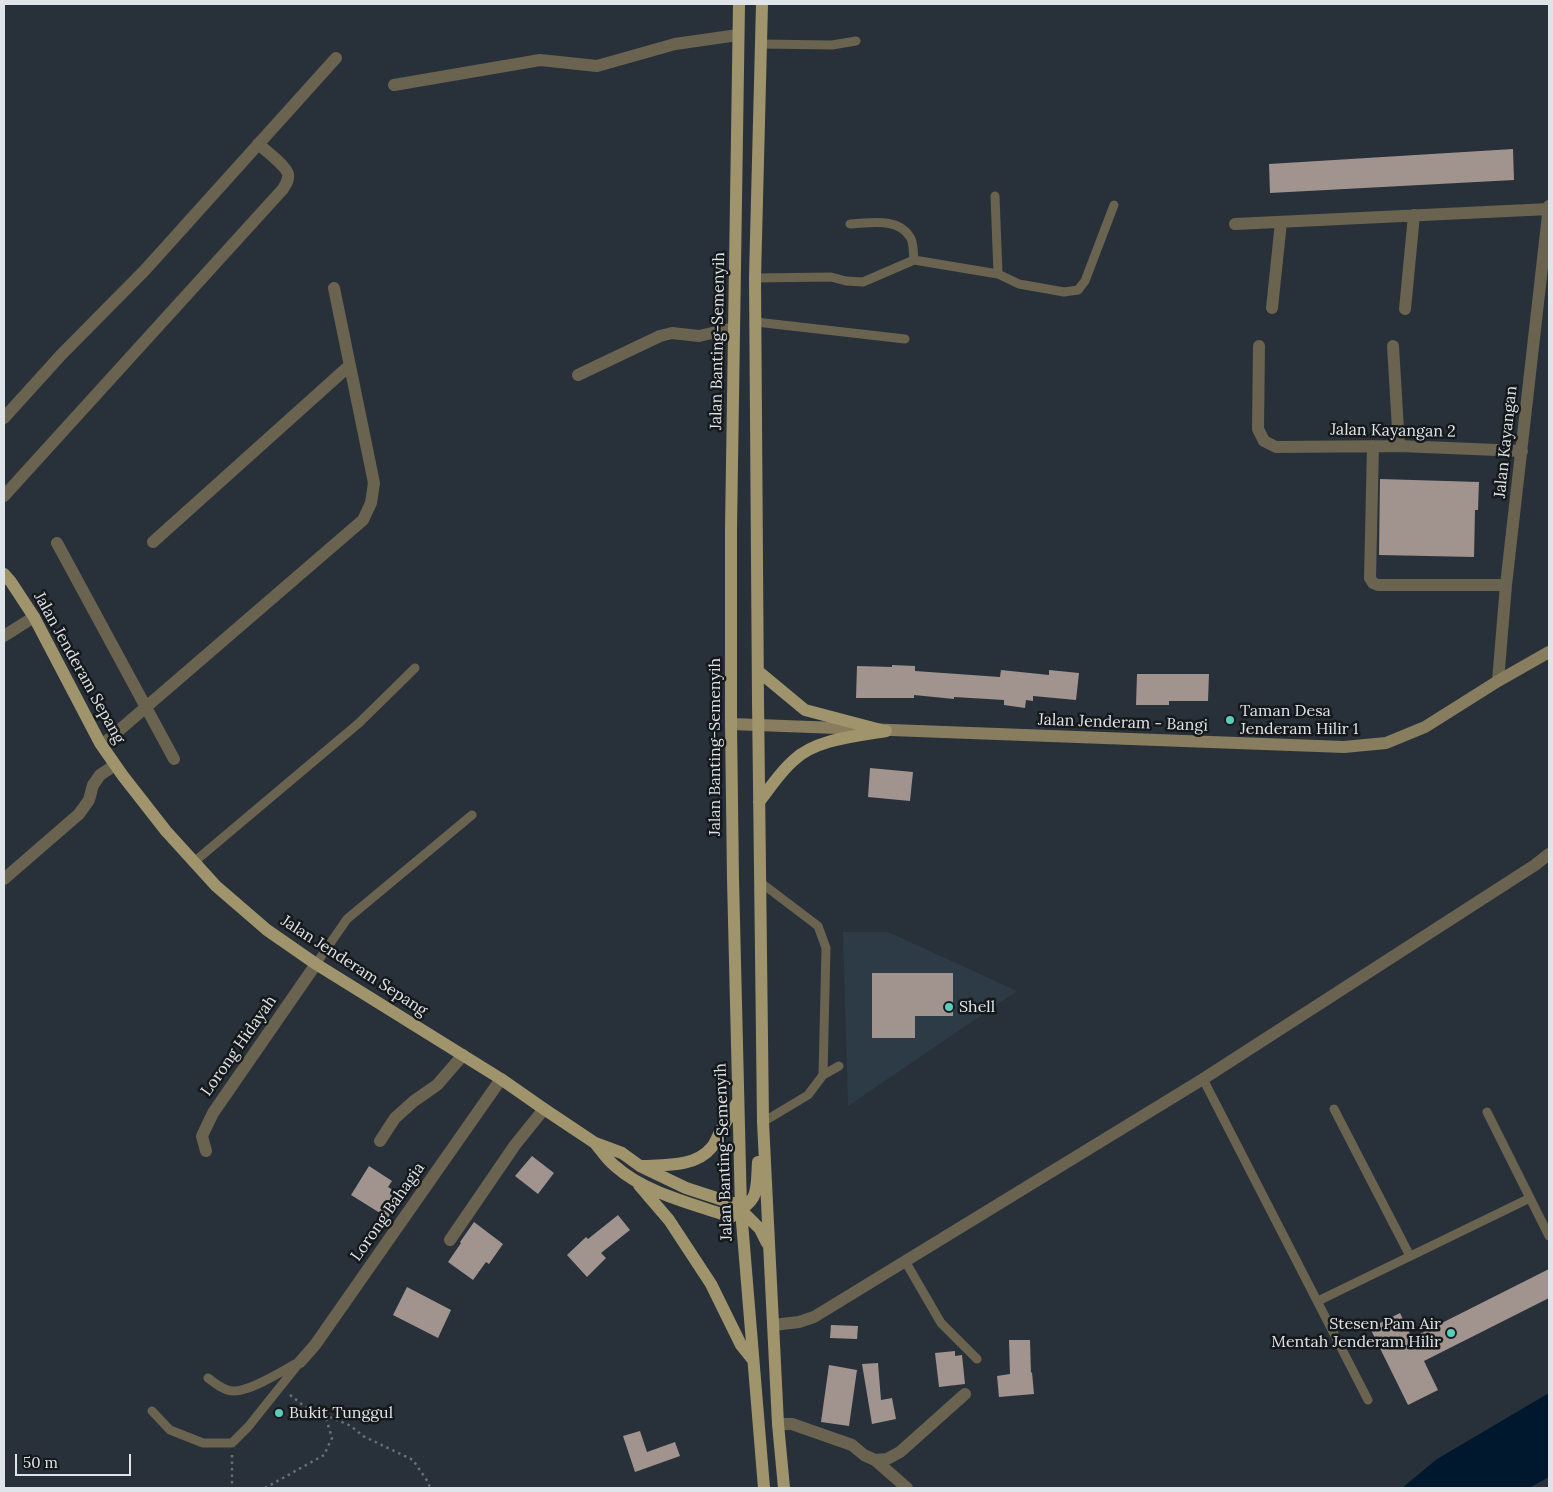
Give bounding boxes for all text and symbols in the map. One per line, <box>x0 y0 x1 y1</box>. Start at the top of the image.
street label: Jalan Banting-Semenyih <box>707 252 729 430</box>
street label: Jalan Kayangan <box>1491 385 1521 499</box>
street label: Jalan Kayangan 2 <box>1330 420 1456 442</box>
street label: Jalan Jenderam Sepang <box>29 589 129 747</box>
street label: Jalan Banting-Semenyih <box>705 658 725 836</box>
place label: Taman Desa Jenderam Hilir 1 <box>1240 701 1359 739</box>
street label: Jalan Jenderam - Bangi <box>1038 710 1208 736</box>
marker: Taman Desa Jenderam Hilir 1 <box>1224 714 1236 726</box>
street label: Jalan Jenderam Sepang <box>277 912 431 1020</box>
street label: Lorong Hidayah <box>197 992 281 1100</box>
place label: Shell <box>959 997 995 1017</box>
marker: Shell <box>943 1001 955 1013</box>
street label: Jalan Banting-Semenyih <box>711 1063 737 1241</box>
street label: Lorong Bahagia <box>347 1159 429 1265</box>
place label: Stesen Pam Air Mentah Jenderam Hilir <box>1271 1314 1441 1352</box>
marker: Stesen Pam Air Mentah Jenderam Hilir <box>1445 1327 1457 1339</box>
place label: Bukit Tunggul <box>289 1403 393 1423</box>
marker: Bukit Tunggul <box>273 1407 285 1419</box>
scale bar <box>18 1444 134 1476</box>
text: 50 m <box>23 1453 58 1472</box>

